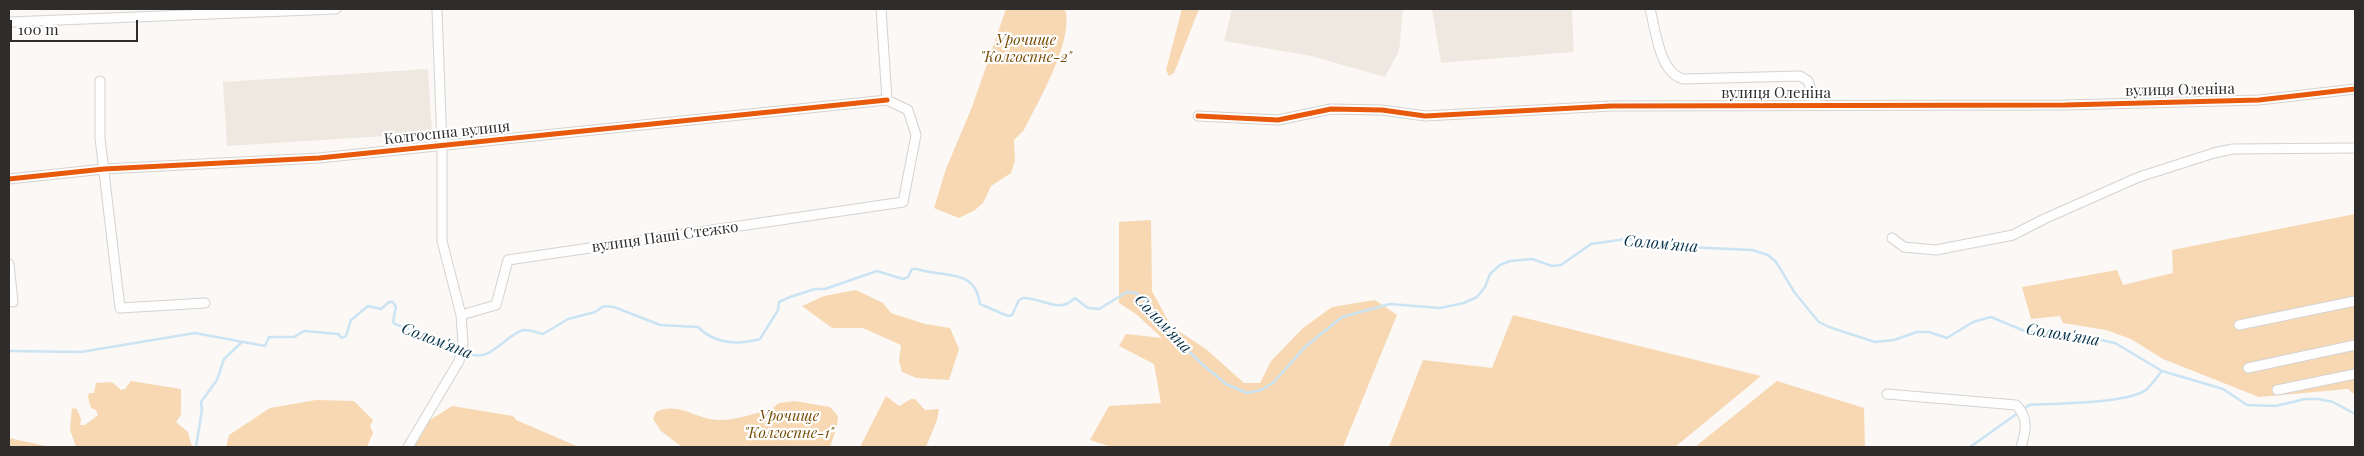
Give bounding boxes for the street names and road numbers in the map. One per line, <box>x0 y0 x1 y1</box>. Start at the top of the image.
street label: вулиця Оленіна <box>2125 80 2235 100</box>
street label: вулиця Оленіна <box>1721 84 1831 102</box>
street label: Колгоспна вулиця <box>383 117 511 149</box>
street label: вулиця Паші Стежко <box>591 218 739 256</box>

